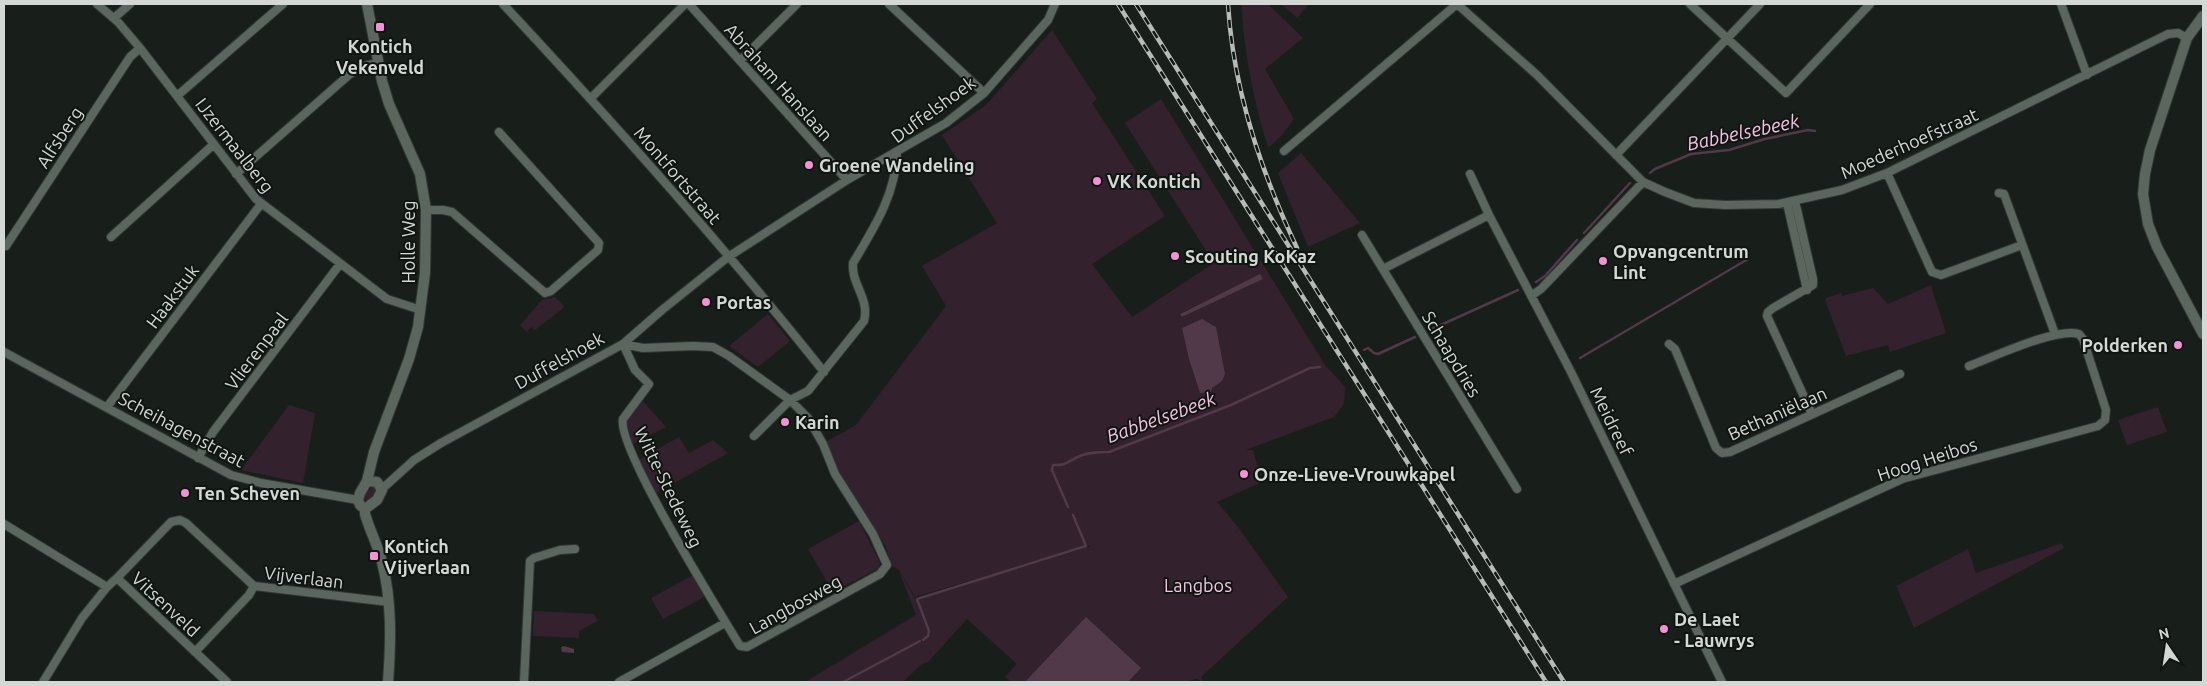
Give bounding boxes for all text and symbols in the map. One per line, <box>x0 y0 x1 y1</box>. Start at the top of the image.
street label: Abraham Hanslaan <box>721 19 837 145</box>
marker: Kontich Vekenveld <box>374 21 386 33</box>
place label: Kontich Vekenveld <box>336 36 424 77</box>
street label: Duffelshoek <box>887 72 979 146</box>
street label: IJzermaalberg <box>192 94 278 196</box>
street label: Alfsberg <box>32 103 86 171</box>
street label: Moederhoefstraat <box>1837 104 1981 182</box>
water label: Babbelsebeek <box>1685 109 1802 155</box>
street label: Montfortstraat <box>630 122 726 228</box>
place label: Groene Wandeling <box>819 155 975 175</box>
marker: Groene Wandeling <box>803 159 815 171</box>
place label: VK Kontich <box>1107 171 1201 191</box>
marker: VK Kontich <box>1091 175 1103 187</box>
street label: Holle Weg <box>398 200 418 284</box>
place label: Opvangcentrum Lint <box>1613 241 1749 282</box>
place label: Scouting KoKaz <box>1185 246 1316 266</box>
marker: Scouting KoKaz <box>1169 250 1181 262</box>
marker: Opvangcentrum Lint <box>1597 255 1609 267</box>
street label: Haakstuk <box>142 260 202 332</box>
place label: Portas <box>716 292 771 312</box>
marker: Portas <box>700 296 712 308</box>
street label: Schaapdries <box>1419 307 1486 401</box>
street label: Vlierenpaal <box>221 308 292 393</box>
street label: Duffelshoek <box>511 327 607 393</box>
place label: Polderken <box>2082 335 2168 355</box>
marker: Polderken <box>2172 339 2184 351</box>
street label: Bethaniëlaan <box>1724 382 1830 444</box>
street label: Meidreef <box>1587 383 1637 459</box>
street label: Scheihagenstraat <box>116 387 248 471</box>
water label: Babbelsebeek <box>1103 387 1219 447</box>
place label: Karin <box>795 412 840 432</box>
marker: Karin <box>779 416 791 428</box>
street label: Witte-Stedeweg <box>631 423 707 551</box>
street label: Hoog Heibos <box>1875 433 1980 485</box>
place label: Onze-Lieve-Vrouwkapel <box>1254 464 1456 484</box>
marker: Onze-Lieve-Vrouwkapel <box>1238 468 1250 480</box>
place label: Ten Scheven <box>195 483 300 503</box>
marker: Ten Scheven <box>179 487 191 499</box>
place label: Kontich Vijverlaan <box>384 536 470 577</box>
marker: Kontich Vijverlaan <box>368 550 380 562</box>
street label: Vijverlaan <box>263 562 345 592</box>
street label: Vitsenveld <box>128 568 204 640</box>
street label: Langbosweg <box>745 570 845 638</box>
park label: Langbos <box>1164 575 1232 595</box>
place label: De Laet - Lauwrys <box>1674 609 1754 650</box>
north arrow <box>2142 621 2192 671</box>
marker: De Laet - Lauwrys <box>1658 623 1670 635</box>
text: N <box>2157 624 2171 642</box>

